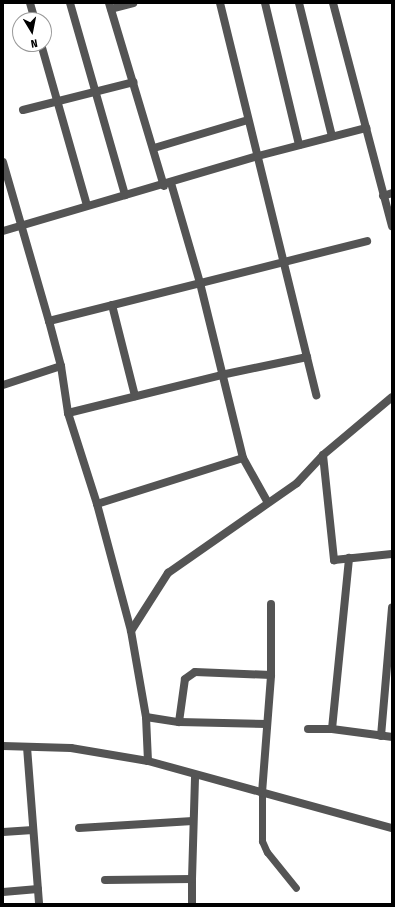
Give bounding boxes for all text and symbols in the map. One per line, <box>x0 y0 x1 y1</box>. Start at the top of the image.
north arrow <box>12 12 52 52</box>
text: N <box>30 36 38 50</box>

